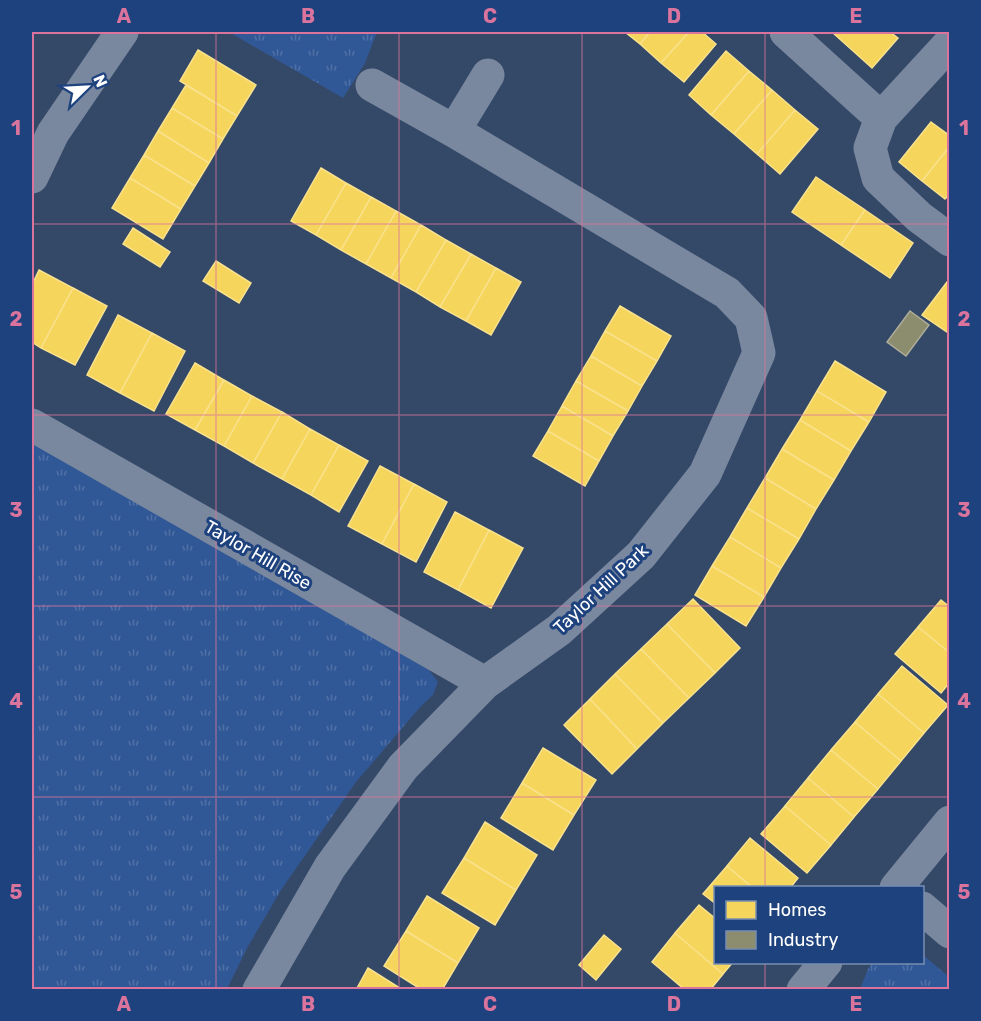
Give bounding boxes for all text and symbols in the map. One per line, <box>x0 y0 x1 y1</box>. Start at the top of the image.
text: A <box>117 4 132 28</box>
text: B <box>301 4 315 28</box>
text: C <box>483 4 497 28</box>
text: D <box>667 4 681 28</box>
text: E <box>850 4 862 28</box>
north arrow <box>57 57 117 117</box>
text: N <box>89 72 111 90</box>
text: 1 <box>11 116 21 140</box>
text: 1 <box>959 116 969 140</box>
text: 2 <box>10 307 23 331</box>
text: 2 <box>958 307 971 331</box>
text: 3 <box>9 498 23 522</box>
text: 3 <box>957 498 971 522</box>
street label: Taylor Hill Rise <box>201 516 315 594</box>
street label: Taylor Hill Park <box>549 539 654 639</box>
text: 4 <box>9 689 23 713</box>
text: 4 <box>957 689 971 713</box>
text: 5 <box>10 880 23 904</box>
text: 5 <box>958 880 971 904</box>
legend <box>714 886 924 964</box>
text: Homes <box>768 899 826 921</box>
text: Industry <box>768 929 838 951</box>
text: A <box>117 992 132 1016</box>
text: B <box>301 992 315 1016</box>
text: C <box>483 992 497 1016</box>
text: D <box>667 992 681 1016</box>
text: E <box>850 992 862 1016</box>

